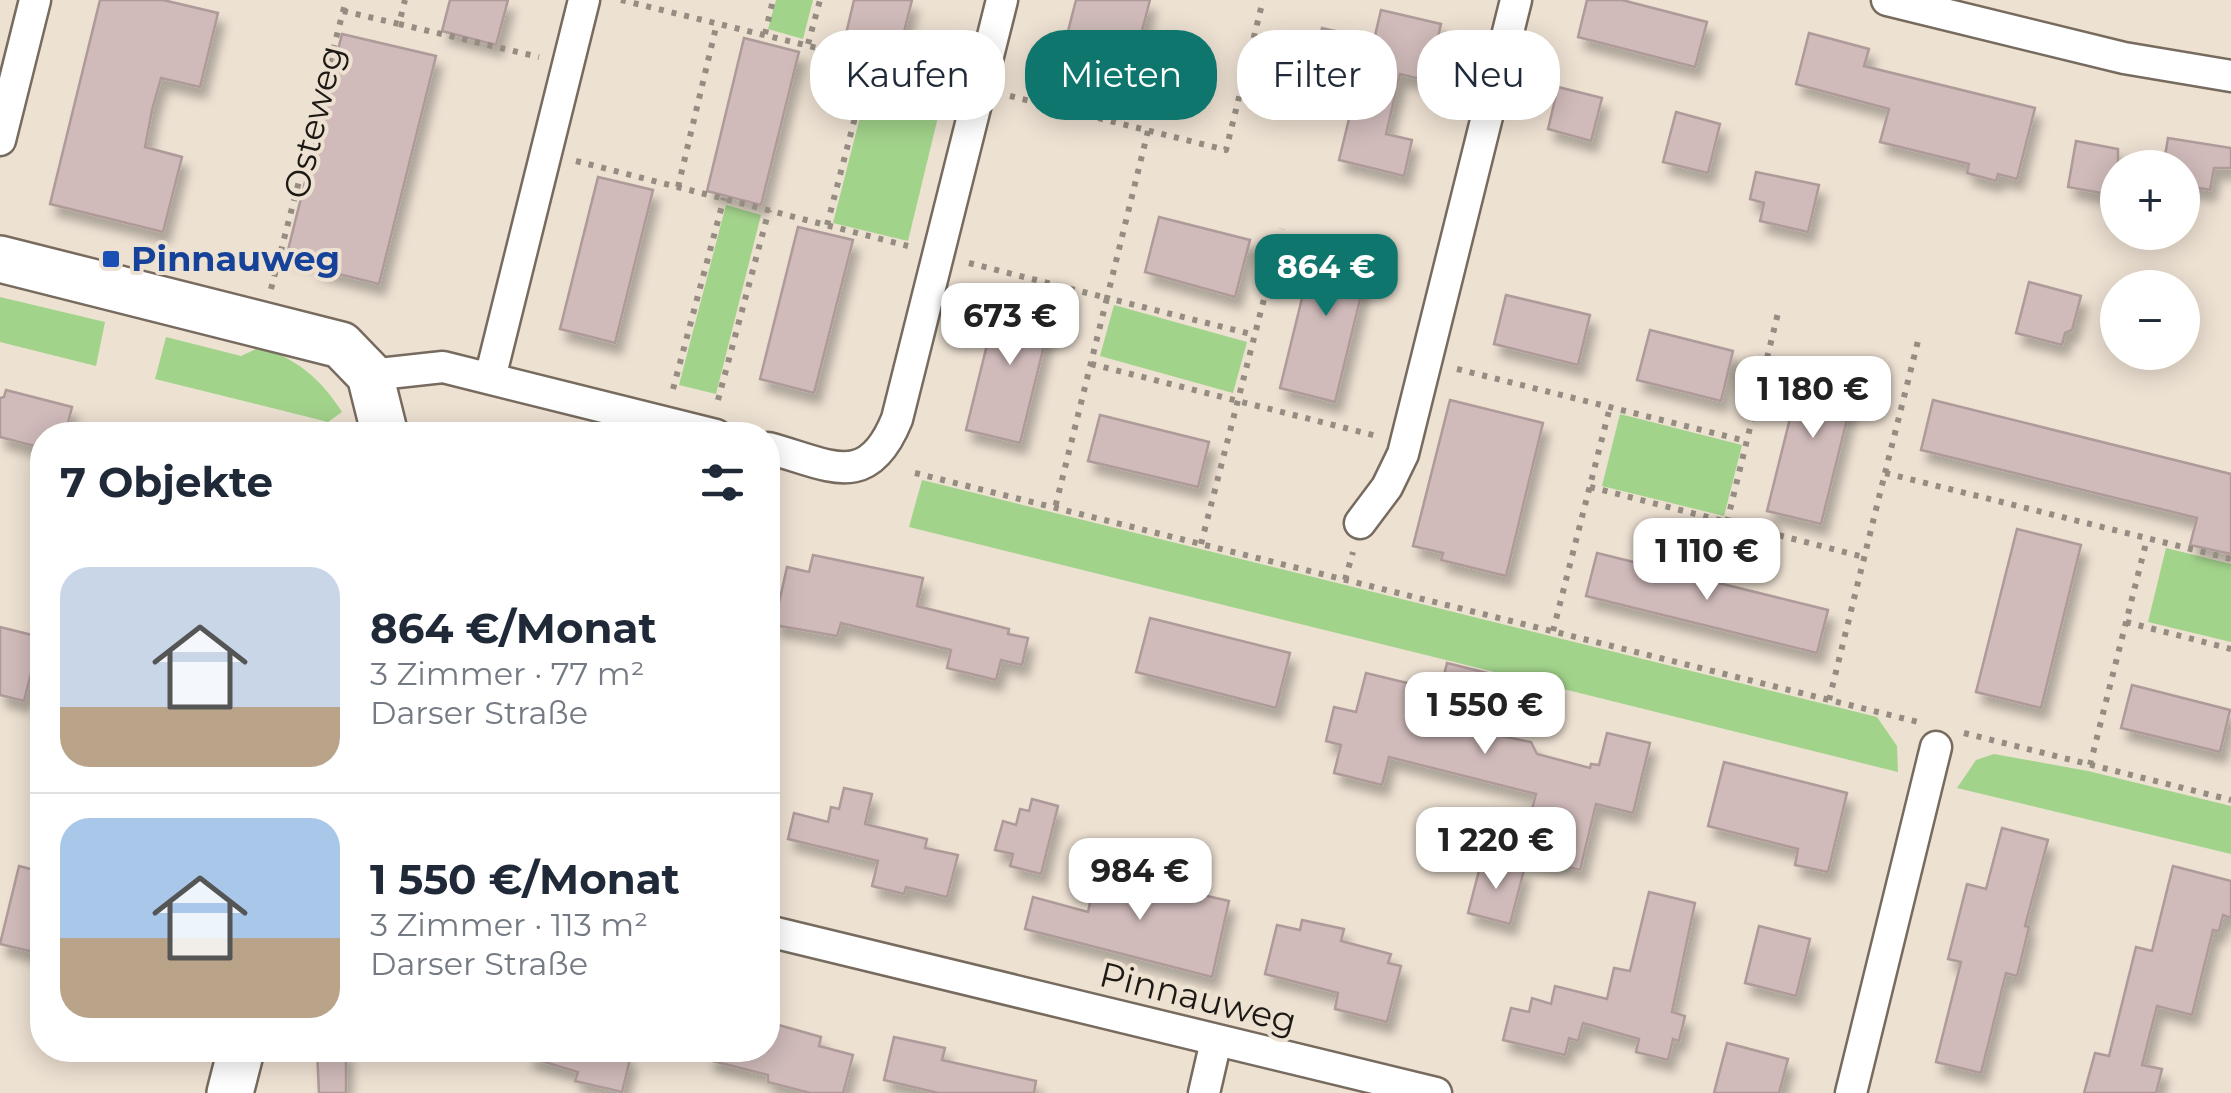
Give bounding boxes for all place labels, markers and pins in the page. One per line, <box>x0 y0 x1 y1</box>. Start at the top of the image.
pin: 864 € <box>1256 234 1396 319</box>
place label: Pinnauweg <box>131 237 340 280</box>
marker: Pinnauweg <box>100 248 122 270</box>
pin: 673 € <box>940 283 1080 368</box>
pin: 1 180 € <box>1721 356 1905 441</box>
pin: 1 110 € <box>1615 518 1799 603</box>
pin: 1 550 € <box>1393 672 1577 757</box>
pin: 1 220 € <box>1404 807 1588 892</box>
pin: 984 € <box>1070 838 1210 923</box>

